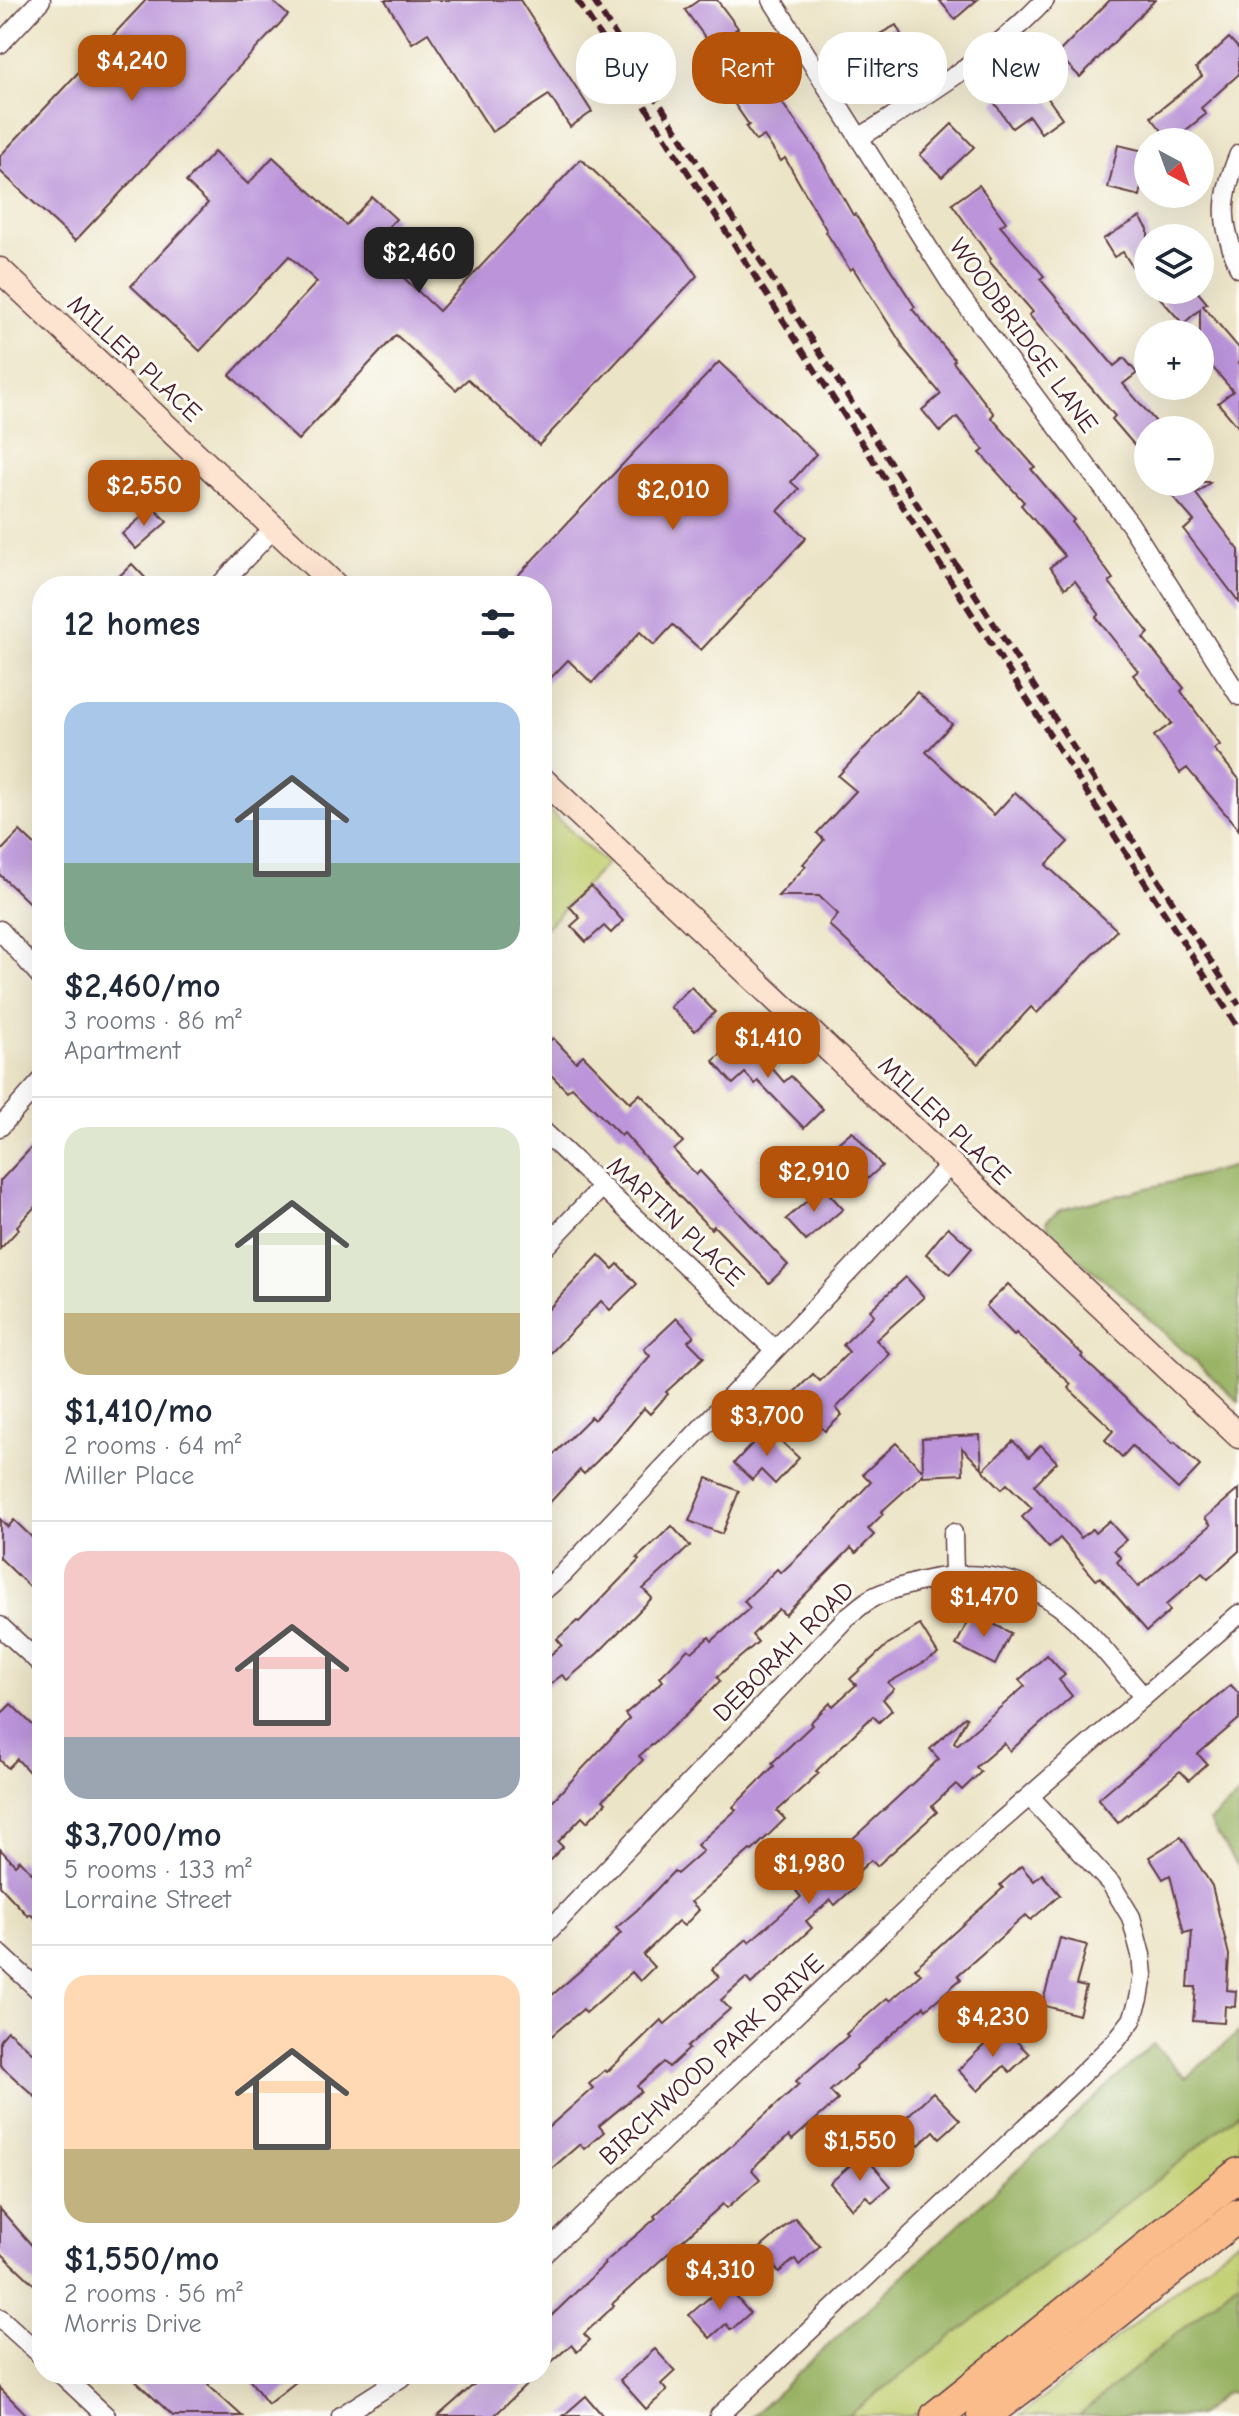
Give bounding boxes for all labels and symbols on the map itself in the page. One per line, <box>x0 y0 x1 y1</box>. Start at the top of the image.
pin: $4,240 <box>67 35 197 103</box>
north arrow <box>1134 128 1214 208</box>
pin: $2,460 <box>354 227 484 295</box>
street label: WOODBRIDGE LANE <box>942 232 1104 439</box>
street label: MILLER PLACE <box>61 289 207 428</box>
pin: $2,550 <box>79 460 209 528</box>
pin: $2,010 <box>608 464 738 532</box>
pin: $1,410 <box>703 1012 833 1080</box>
street label: MILLER PLACE <box>872 1050 1017 1191</box>
pin: $2,910 <box>749 1146 879 1214</box>
street label: MARTIN PLACE <box>601 1151 750 1293</box>
pin: $3,700 <box>702 1390 832 1458</box>
pin: $1,470 <box>919 1571 1049 1639</box>
street label: DEBORAH ROAD <box>707 1575 860 1728</box>
pin: $1,980 <box>744 1838 874 1906</box>
street label: BIRCHWOOD PARK DRIVE <box>593 1948 830 2172</box>
pin: $4,230 <box>928 1991 1058 2059</box>
pin: $1,550 <box>795 2115 925 2183</box>
pin: $4,310 <box>655 2244 785 2312</box>

